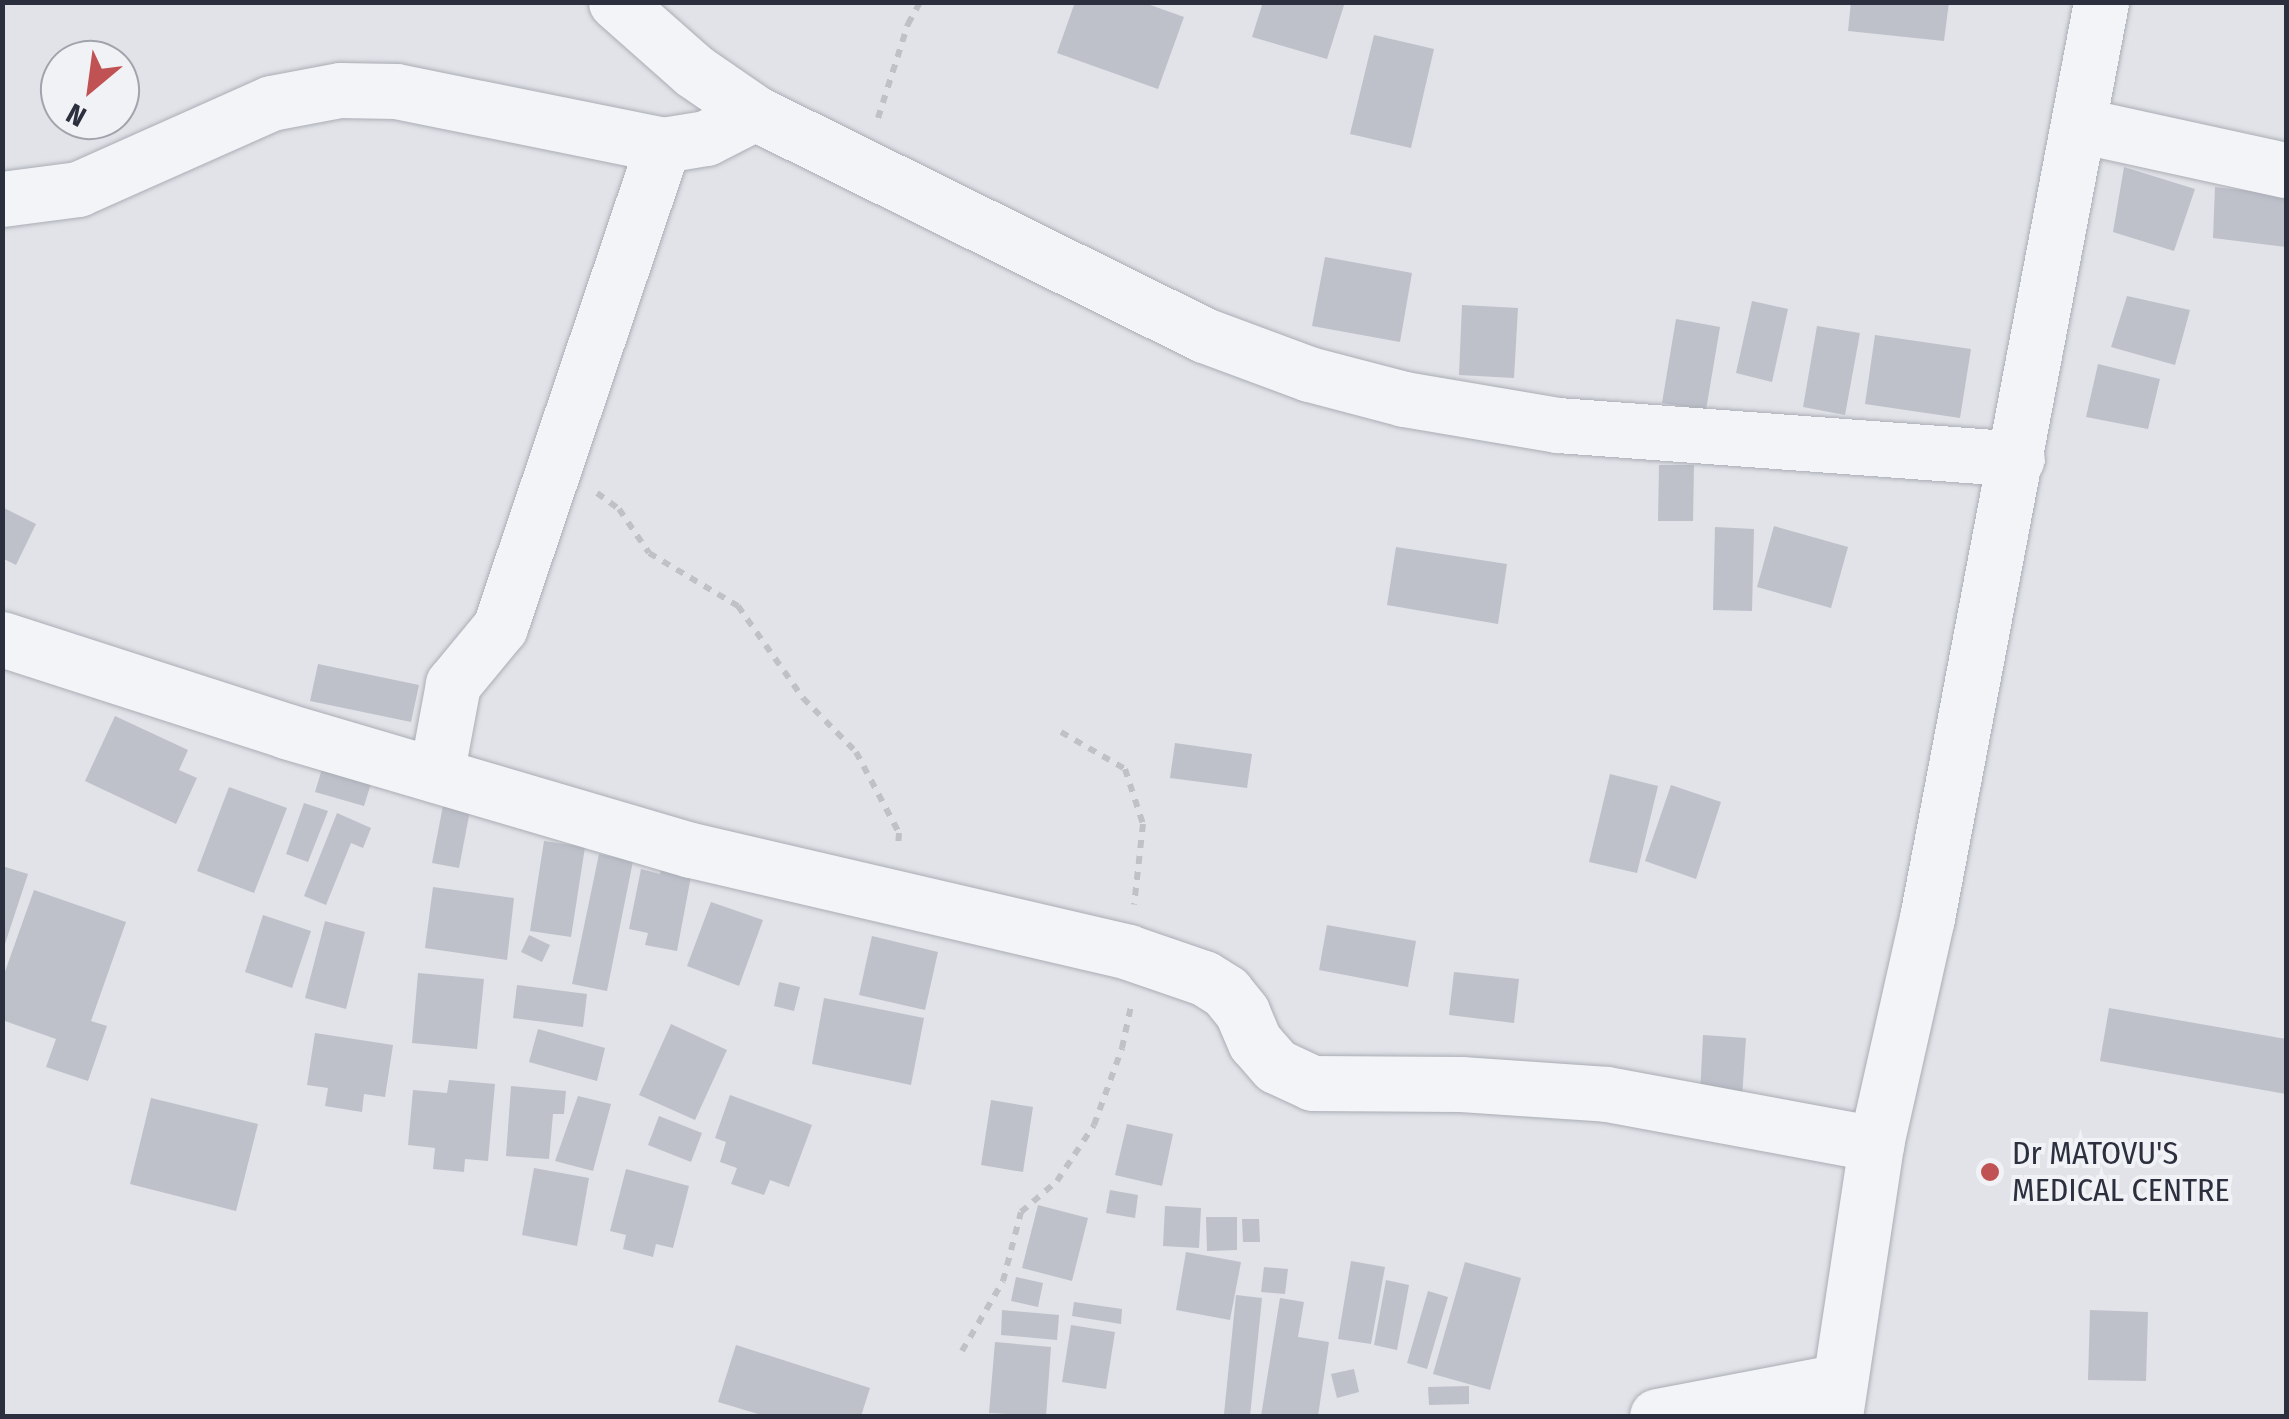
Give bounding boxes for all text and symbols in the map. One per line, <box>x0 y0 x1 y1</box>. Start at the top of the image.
north arrow <box>40 40 140 140</box>
text: N <box>61 96 92 133</box>
place label: Dr MATOVU'S MEDICAL CENTRE <box>2012 1135 2229 1210</box>
marker: Dr MATOVU'S MEDICAL CENTRE <box>1977 1159 2003 1185</box>

